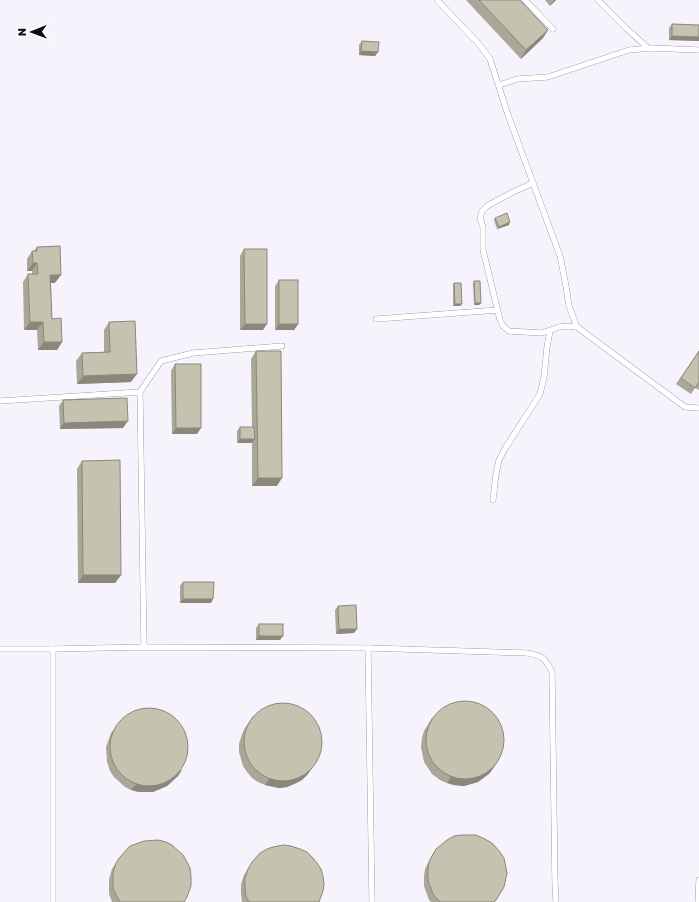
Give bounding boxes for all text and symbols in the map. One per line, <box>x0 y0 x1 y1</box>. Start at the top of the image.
north arrow <box>12 12 52 52</box>
text: N <box>15 28 28 36</box>

